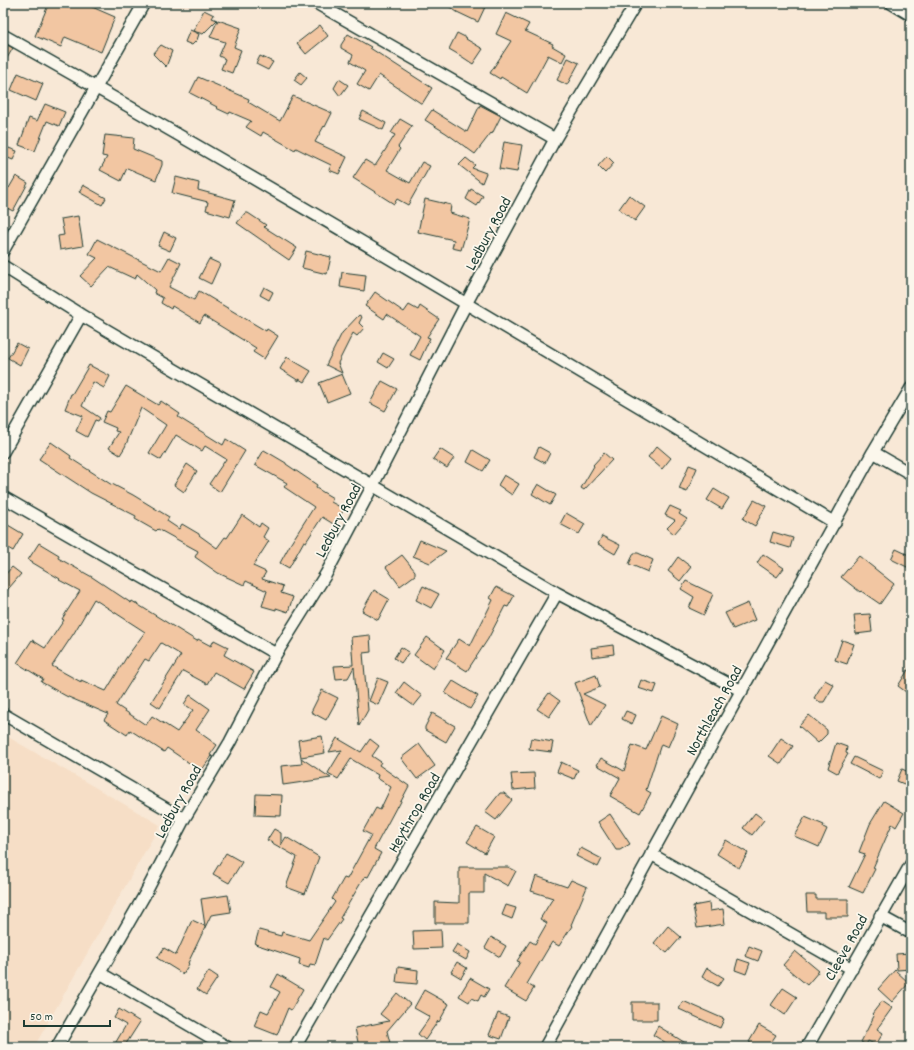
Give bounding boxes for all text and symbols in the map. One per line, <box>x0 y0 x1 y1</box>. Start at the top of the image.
street label: Ledbury Road <box>460 193 518 275</box>
street label: Ledbury Road <box>310 480 368 562</box>
street label: Northleach Road <box>681 662 749 760</box>
street label: Ledbury Road <box>150 761 209 843</box>
street label: Heythrop Road <box>383 769 447 858</box>
street label: Cleeve Road <box>819 911 875 986</box>
scale bar <box>24 1002 110 1028</box>
text: 50 m <box>30 1009 53 1026</box>

